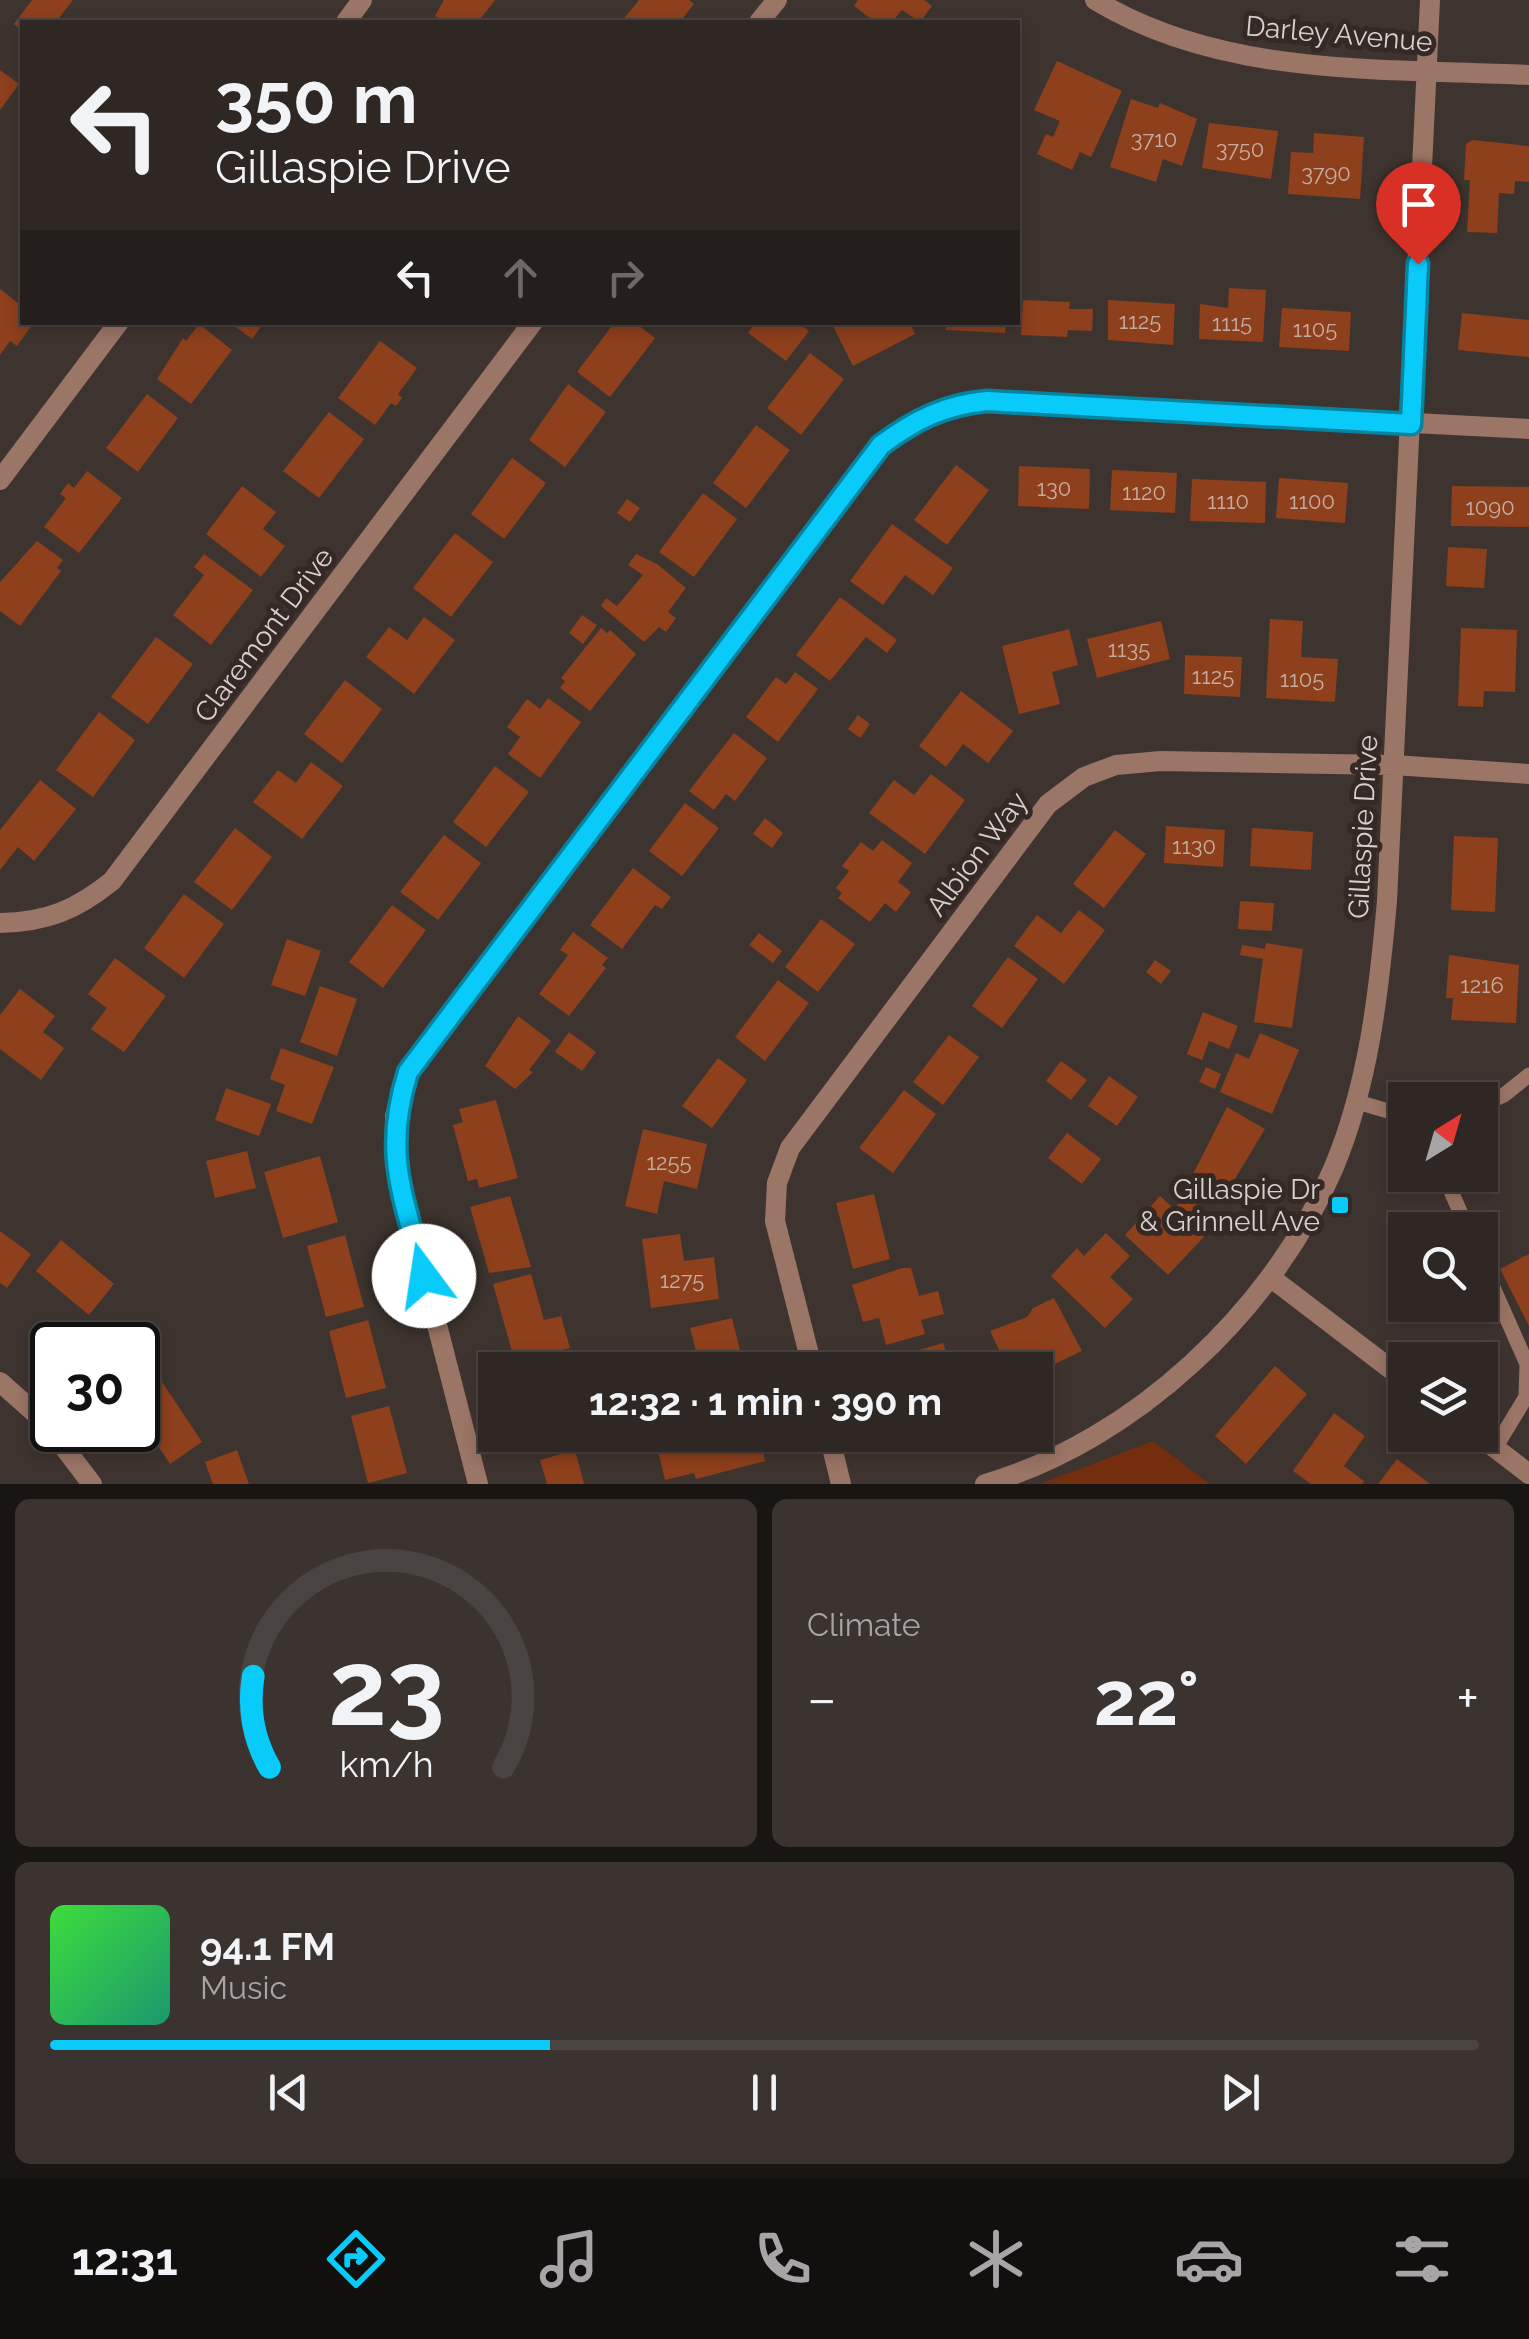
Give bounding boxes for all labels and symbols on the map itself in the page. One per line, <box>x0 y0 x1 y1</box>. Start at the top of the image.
street label: Darley Avenue <box>1244 9 1434 59</box>
house number: 3710 <box>1131 126 1177 152</box>
house number: 3750 <box>1216 136 1264 162</box>
house number: 3790 <box>1301 160 1351 186</box>
pin <box>1376 162 1461 265</box>
house number: 1125 <box>1119 308 1161 334</box>
house number: 1115 <box>1212 310 1252 336</box>
house number: 1105 <box>1293 316 1337 342</box>
house number: 130 <box>1037 475 1071 501</box>
house number: 1120 <box>1122 479 1166 505</box>
house number: 1110 <box>1207 488 1249 514</box>
house number: 1100 <box>1289 488 1335 514</box>
house number: 1090 <box>1465 494 1515 520</box>
street label: Claremont Drive <box>188 541 340 729</box>
house number: 1135 <box>1108 636 1150 662</box>
house number: 1125 <box>1192 663 1234 689</box>
house number: 1105 <box>1280 666 1324 692</box>
street label: Gillaspie Drive <box>1342 734 1384 920</box>
street label: Albion Way <box>920 785 1034 923</box>
house number: 1130 <box>1172 833 1216 859</box>
house number: 1216 <box>1460 972 1504 998</box>
north arrow <box>1388 1082 1498 1192</box>
house number: 1255 <box>647 1149 691 1175</box>
place label: Gillaspie Dr & Grinnell Ave <box>1140 1173 1320 1238</box>
marker: Gillaspie Dr & Grinnell Ave <box>1329 1194 1351 1216</box>
position arrow <box>372 1224 476 1328</box>
house number: 1275 <box>660 1267 704 1293</box>
speed limit sign: 30 <box>30 1322 160 1452</box>

